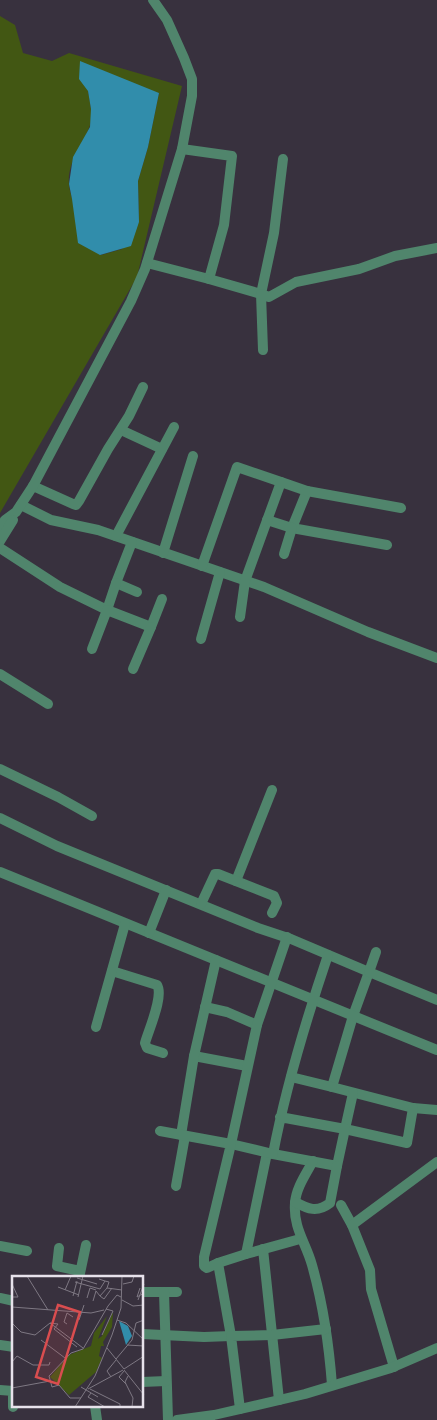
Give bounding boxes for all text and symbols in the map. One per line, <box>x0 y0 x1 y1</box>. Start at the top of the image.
inset map <box>12 1276 144 1408</box>

